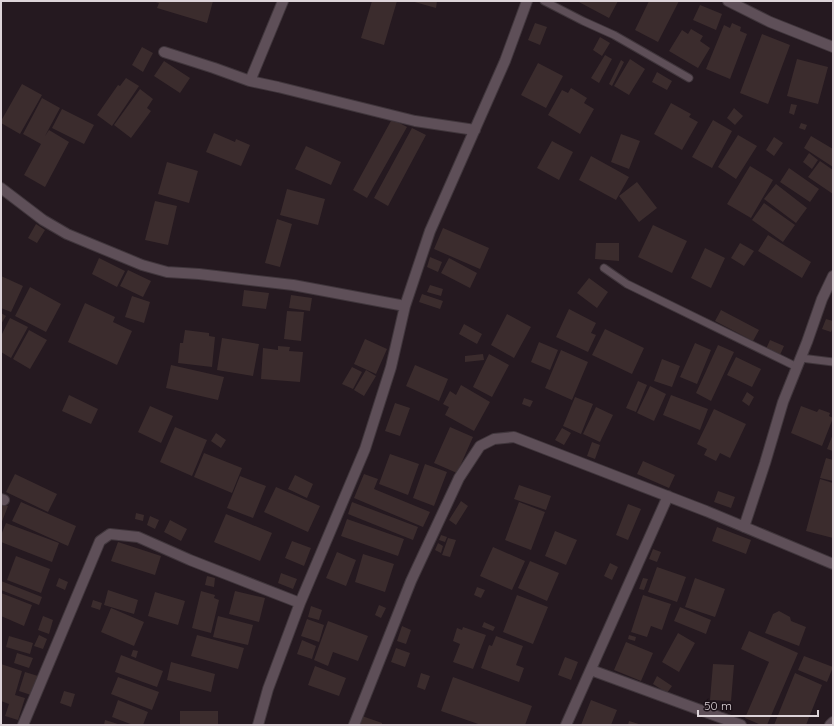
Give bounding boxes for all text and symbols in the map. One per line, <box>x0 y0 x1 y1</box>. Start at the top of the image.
scale bar <box>698 692 818 718</box>
text: 50 m <box>704 698 732 713</box>

